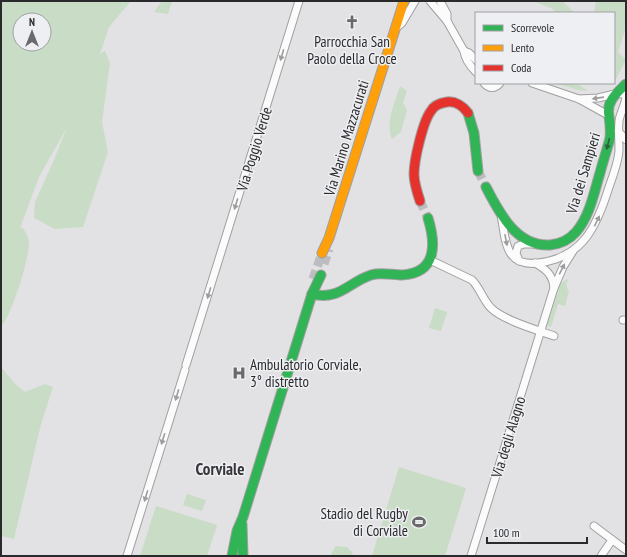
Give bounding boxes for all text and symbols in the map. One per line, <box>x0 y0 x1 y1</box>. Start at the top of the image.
north arrow <box>12 12 52 52</box>
legend <box>475 12 615 84</box>
church icon: Parrocchia San Paolo della Croce <box>344 14 360 30</box>
text: N <box>29 15 35 29</box>
text: Scorrevole <box>511 20 554 35</box>
place label: Parrocchia San Paolo della Croce <box>307 32 397 68</box>
text: Lento <box>511 40 534 55</box>
one-way arrow <box>279 49 285 61</box>
text: Coda <box>511 60 532 75</box>
street label: Via Marino Mazzacurati <box>319 78 373 199</box>
one-way arrow <box>592 95 604 101</box>
street label: Via Poggio Verde <box>232 105 276 194</box>
street label: Via dei Sampieri <box>561 130 604 217</box>
one-way arrow <box>605 138 611 150</box>
one-way arrow <box>233 199 239 211</box>
one-way arrow <box>594 216 600 227</box>
one-way arrow <box>504 234 510 246</box>
one-way arrow <box>559 264 565 275</box>
one-way arrow <box>206 287 212 299</box>
place label: Ambulatorio Corviale, 3° distretto <box>250 355 362 391</box>
hospital icon: Ambulatorio Corviale, 3° distretto <box>231 365 247 381</box>
one-way arrow <box>174 389 180 401</box>
street label: Via degli Alagno <box>486 394 529 481</box>
one-way arrow <box>160 434 166 446</box>
district label: Corviale <box>196 458 244 480</box>
one-way arrow <box>143 490 149 502</box>
place label: Stadio del Rugby di Corviale <box>320 504 408 540</box>
sports icon: Stadio del Rugby di Corviale <box>411 514 427 530</box>
scale bar <box>487 519 587 545</box>
text: 100 m <box>493 525 520 540</box>

